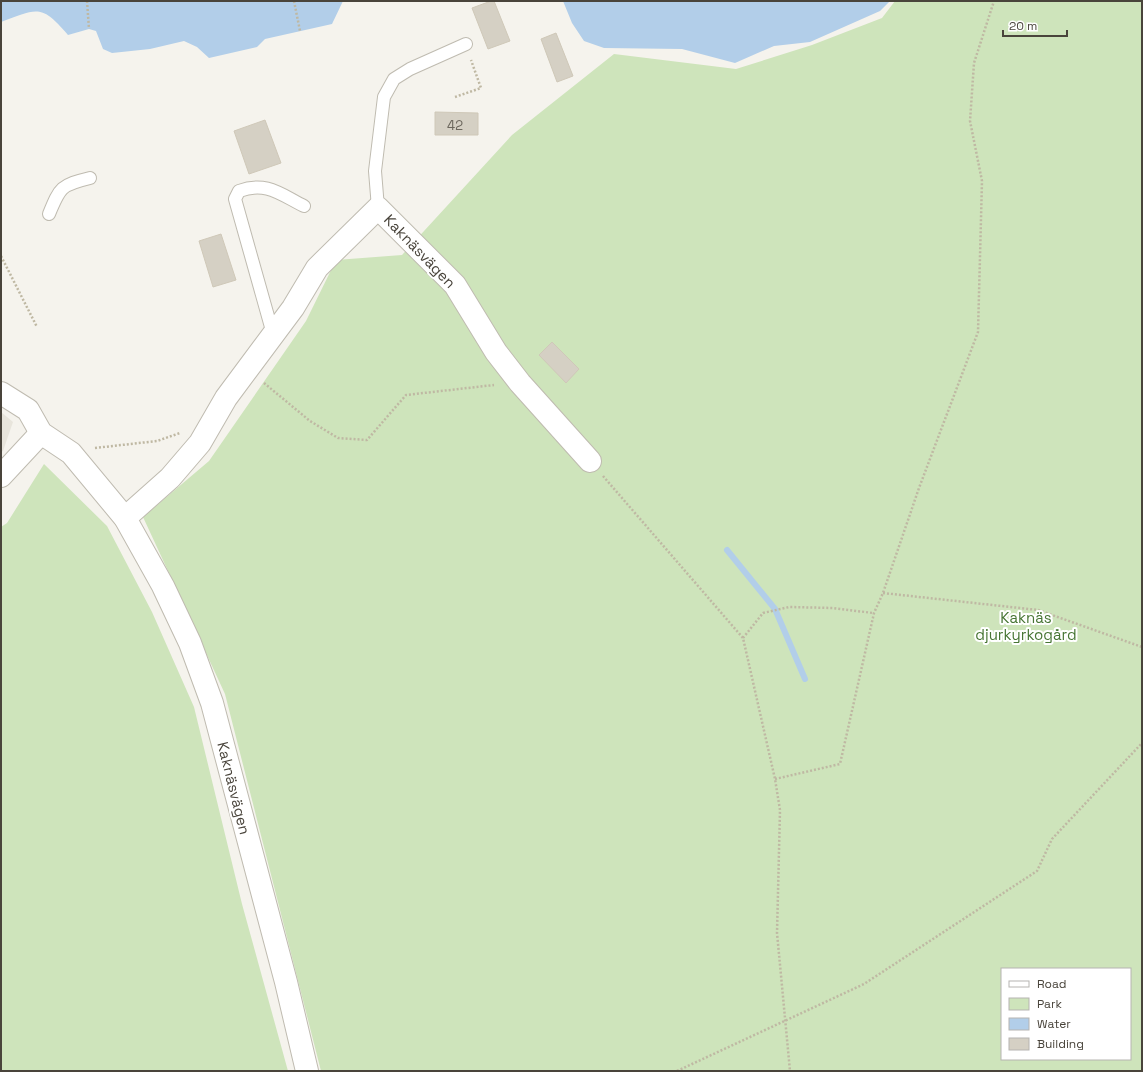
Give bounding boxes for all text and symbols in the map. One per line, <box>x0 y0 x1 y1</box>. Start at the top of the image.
scale bar <box>1003 12 1067 38</box>
text: 20 m <box>1009 18 1037 34</box>
house number: 42 <box>447 117 463 134</box>
street label: Kaknäsvägen <box>380 210 460 292</box>
park label: Kaknäs djurkyrkogård <box>975 608 1077 644</box>
street label: Kaknäsvägen <box>213 740 255 836</box>
legend <box>1001 968 1131 1060</box>
text: Road <box>1037 976 1066 992</box>
text: Park <box>1037 996 1062 1012</box>
text: Water <box>1037 1016 1071 1032</box>
text: Building <box>1037 1036 1084 1052</box>

